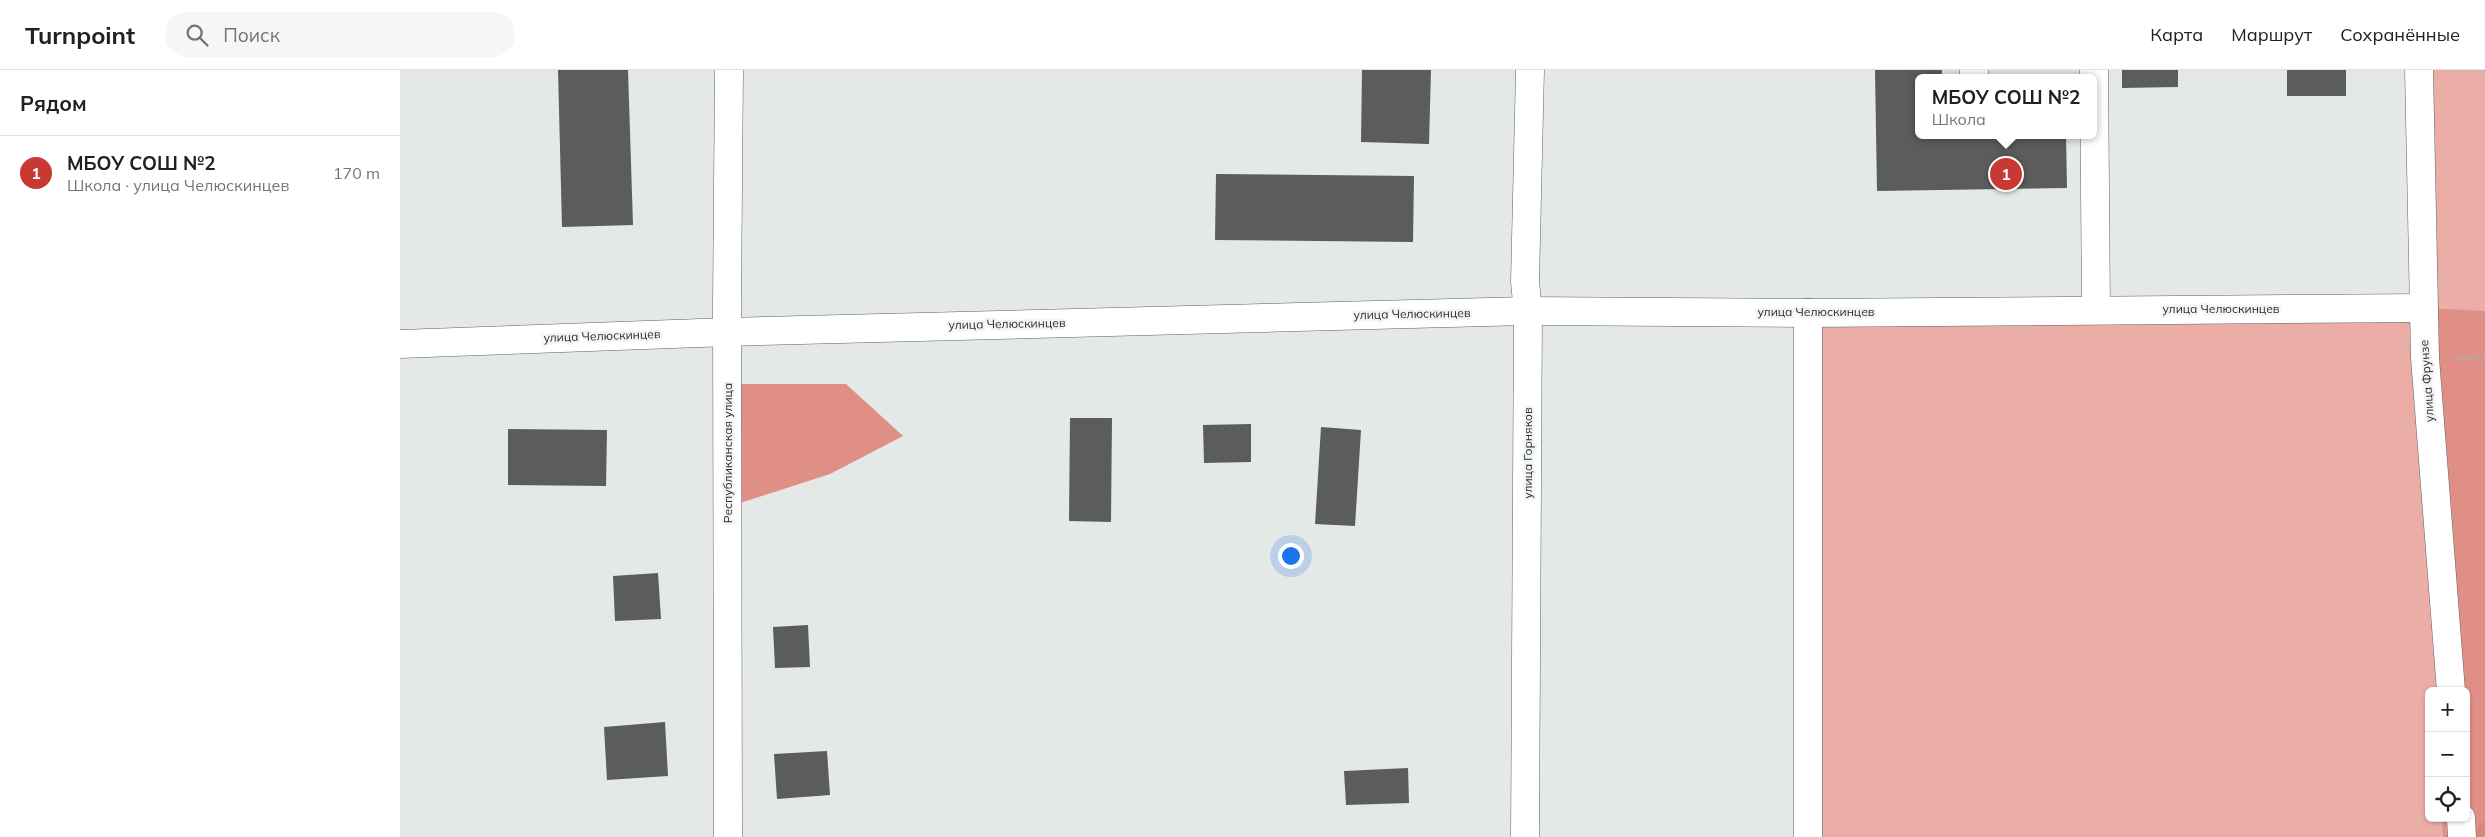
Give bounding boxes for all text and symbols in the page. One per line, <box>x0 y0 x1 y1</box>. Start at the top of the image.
search box <box>165 12 515 57</box>
text: Turnpoint <box>25 20 135 50</box>
icon: search <box>183 21 211 49</box>
text: Поиск <box>223 23 280 47</box>
text: Карта <box>2150 23 2203 46</box>
text: Маршрут <box>2231 23 2312 46</box>
text: Сохранённые <box>2340 23 2460 46</box>
popup <box>1915 74 2097 139</box>
text: МБОУ СОШ №2 <box>1932 85 2080 109</box>
text: Рядом <box>20 90 87 116</box>
text: Школа <box>1932 109 1986 129</box>
text: МБОУ СОШ №2 <box>67 151 216 175</box>
pin: 1 <box>1990 155 2022 193</box>
text: 1 <box>31 163 41 183</box>
text: 170 m <box>333 163 380 183</box>
text: Школа · улица Челюскинцев <box>67 175 289 195</box>
street label: улица Челюскинцев <box>2162 301 2280 316</box>
street label: улица Челюскинцев <box>1757 304 1875 319</box>
street label: улица Челюскинцев <box>1353 305 1471 322</box>
street label: улица Челюскинцев <box>948 315 1066 332</box>
street label: улица Челюскинцев <box>543 326 661 345</box>
street label: улица Фрунзе <box>2416 339 2437 423</box>
street label: Республиканская улица <box>720 383 735 523</box>
street label: улица Горняков <box>1520 407 1535 499</box>
your location <box>1278 543 1304 569</box>
map controls <box>2425 687 2470 822</box>
button: + <box>2425 687 2470 732</box>
button: − <box>2425 732 2470 777</box>
button: locate <box>2425 777 2470 822</box>

